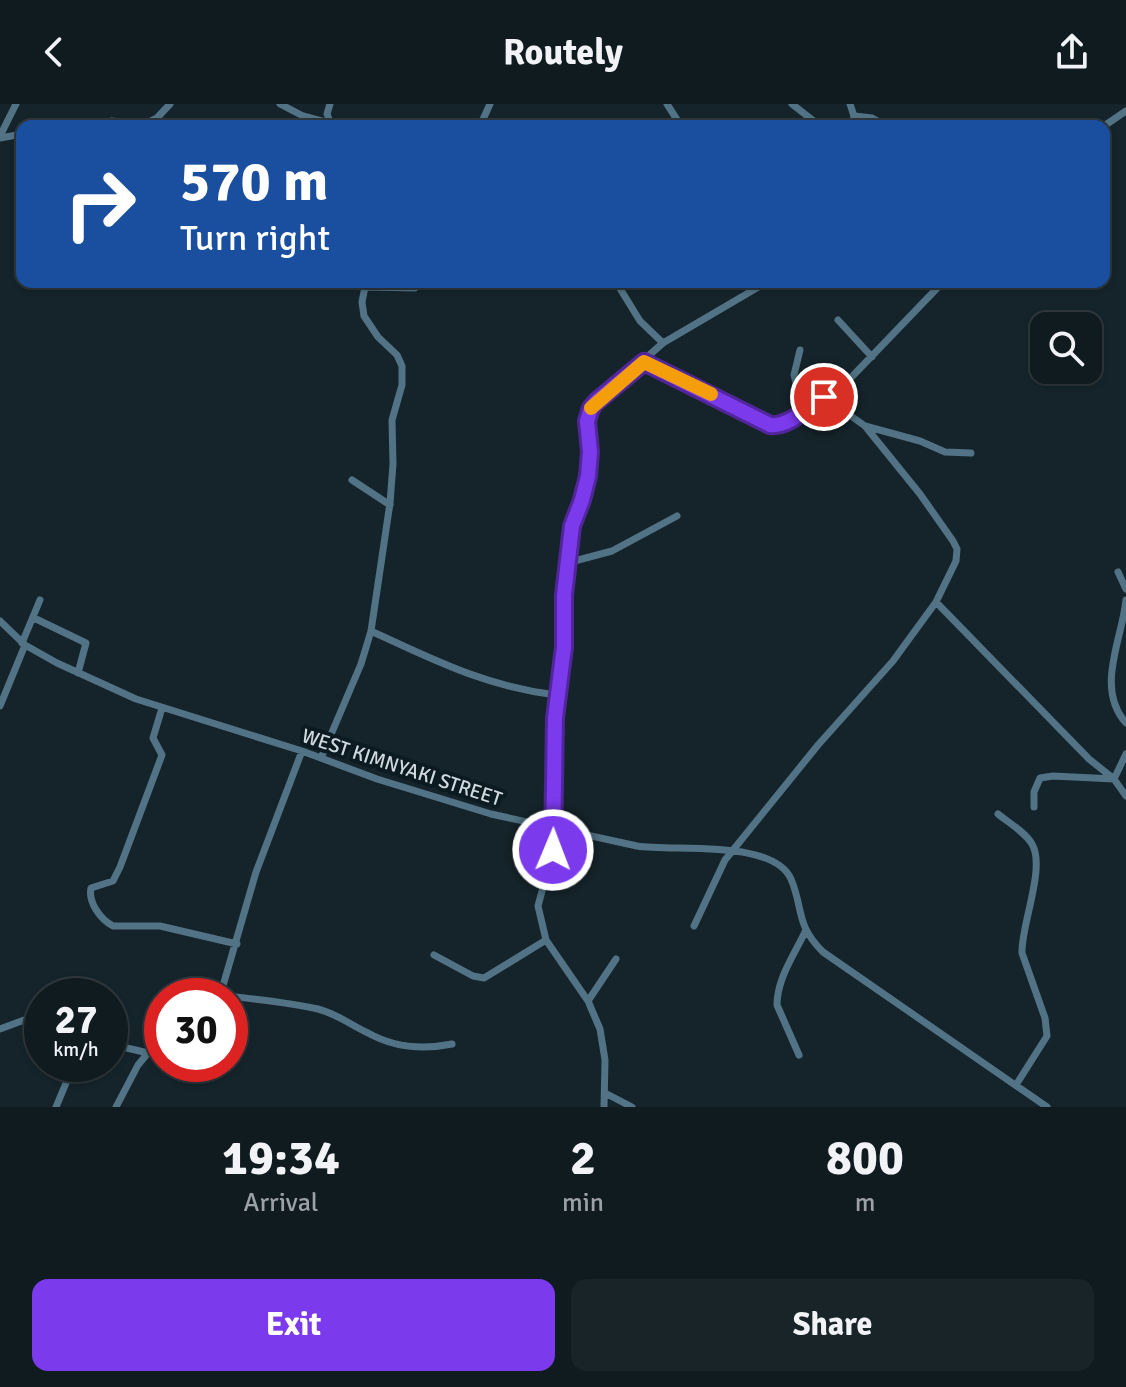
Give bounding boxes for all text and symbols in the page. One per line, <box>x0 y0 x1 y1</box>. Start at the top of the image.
icon: back <box>32 30 76 74</box>
text: Routely <box>503 30 623 75</box>
icon: share <box>1050 30 1094 74</box>
text: 570 m <box>180 147 328 216</box>
icon: right <box>48 152 152 256</box>
text: Turn right <box>180 216 330 261</box>
map controls <box>1030 312 1102 384</box>
button: search <box>1030 312 1102 384</box>
pin <box>790 363 858 431</box>
icon: arrive <box>802 375 846 419</box>
street label: WEST KIMNYAKI STREET <box>299 723 505 812</box>
position arrow <box>511 808 595 892</box>
speed limit sign: 30 <box>144 978 248 1082</box>
text: 27 <box>54 995 98 1045</box>
text: km/h <box>53 1037 99 1062</box>
text: 19:34 <box>222 1129 340 1188</box>
text: 2 <box>570 1129 596 1188</box>
text: 800 <box>826 1129 904 1188</box>
text: Arrival <box>244 1187 318 1219</box>
text: min <box>562 1187 604 1219</box>
text: m <box>855 1187 875 1219</box>
button: Exit <box>32 1279 555 1371</box>
button: Share <box>571 1279 1094 1371</box>

